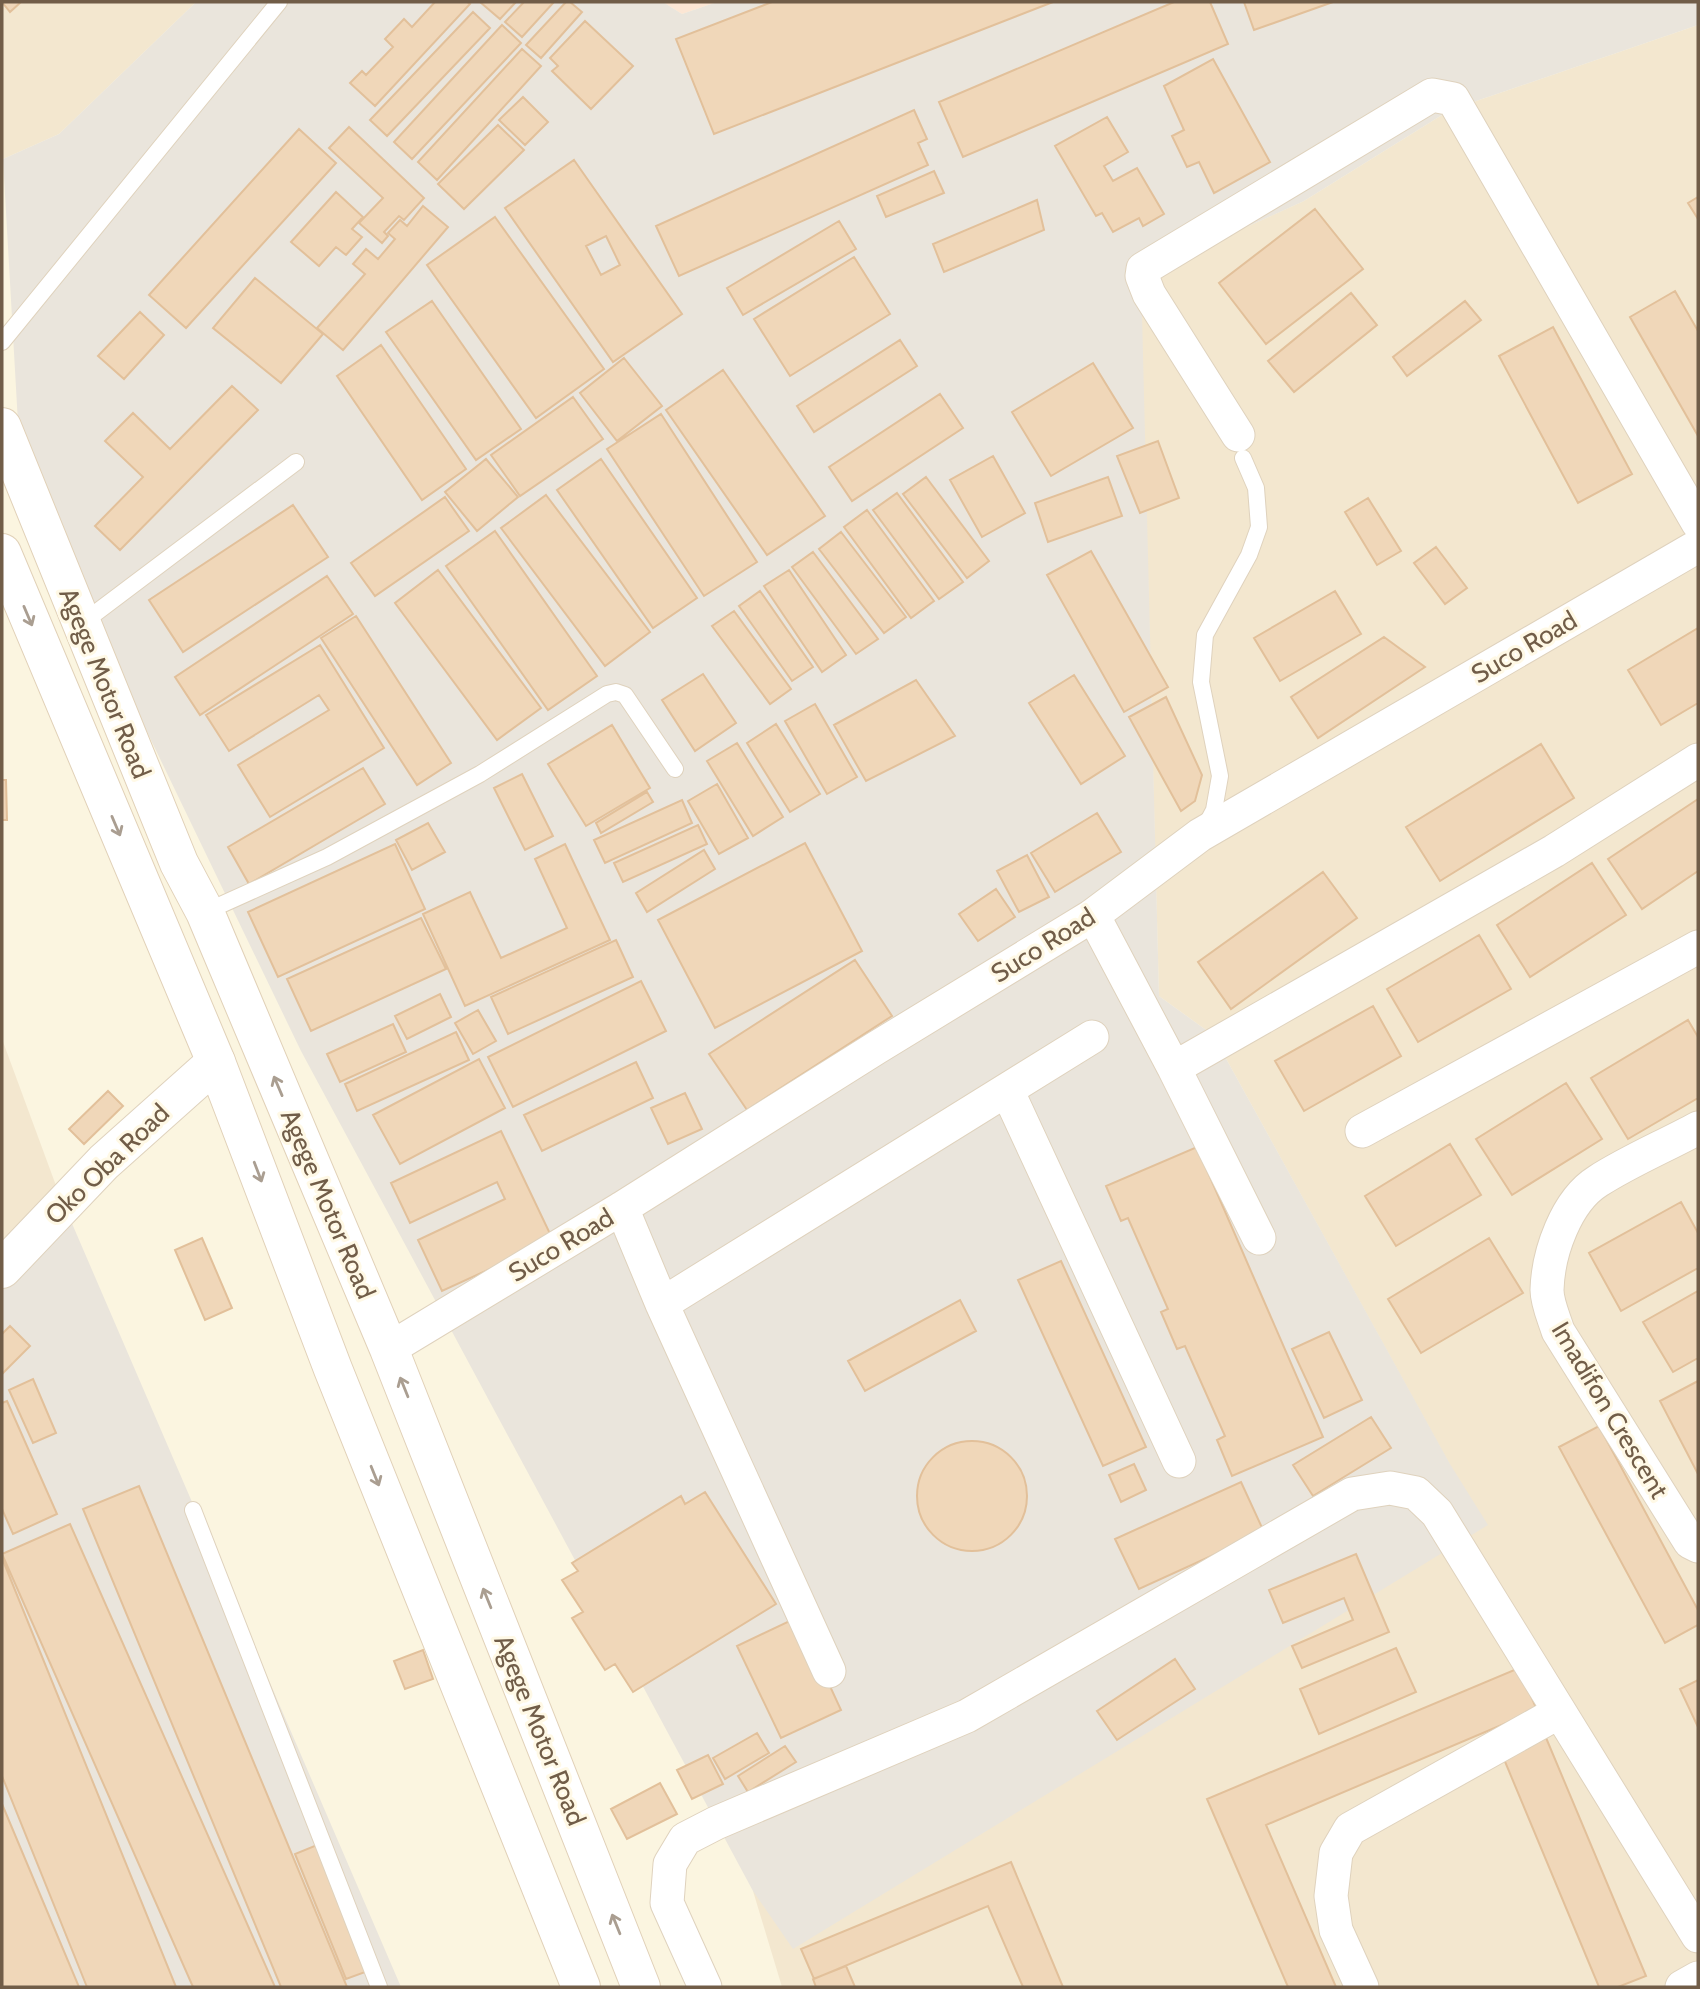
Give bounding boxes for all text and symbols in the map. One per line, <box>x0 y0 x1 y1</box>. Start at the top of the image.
street label: Agege Motor Road <box>52 583 158 783</box>
street label: Suco Road <box>1465 604 1583 690</box>
one-way arrow <box>22 605 35 626</box>
one-way arrow <box>111 814 124 836</box>
street label: Suco Road <box>985 900 1101 990</box>
one-way arrow <box>271 1076 284 1098</box>
street label: Oko Oba Road <box>38 1097 176 1231</box>
street label: Agege Motor Road <box>274 1105 382 1303</box>
one-way arrow <box>252 1161 265 1183</box>
street label: Suco Road <box>503 1201 619 1289</box>
street label: Imadifon Crescent <box>1545 1316 1675 1504</box>
one-way arrow <box>396 1376 409 1398</box>
one-way arrow <box>370 1464 383 1486</box>
one-way arrow <box>480 1588 493 1610</box>
street label: Agege Motor Road <box>487 1630 593 1830</box>
one-way arrow <box>608 1913 621 1935</box>

